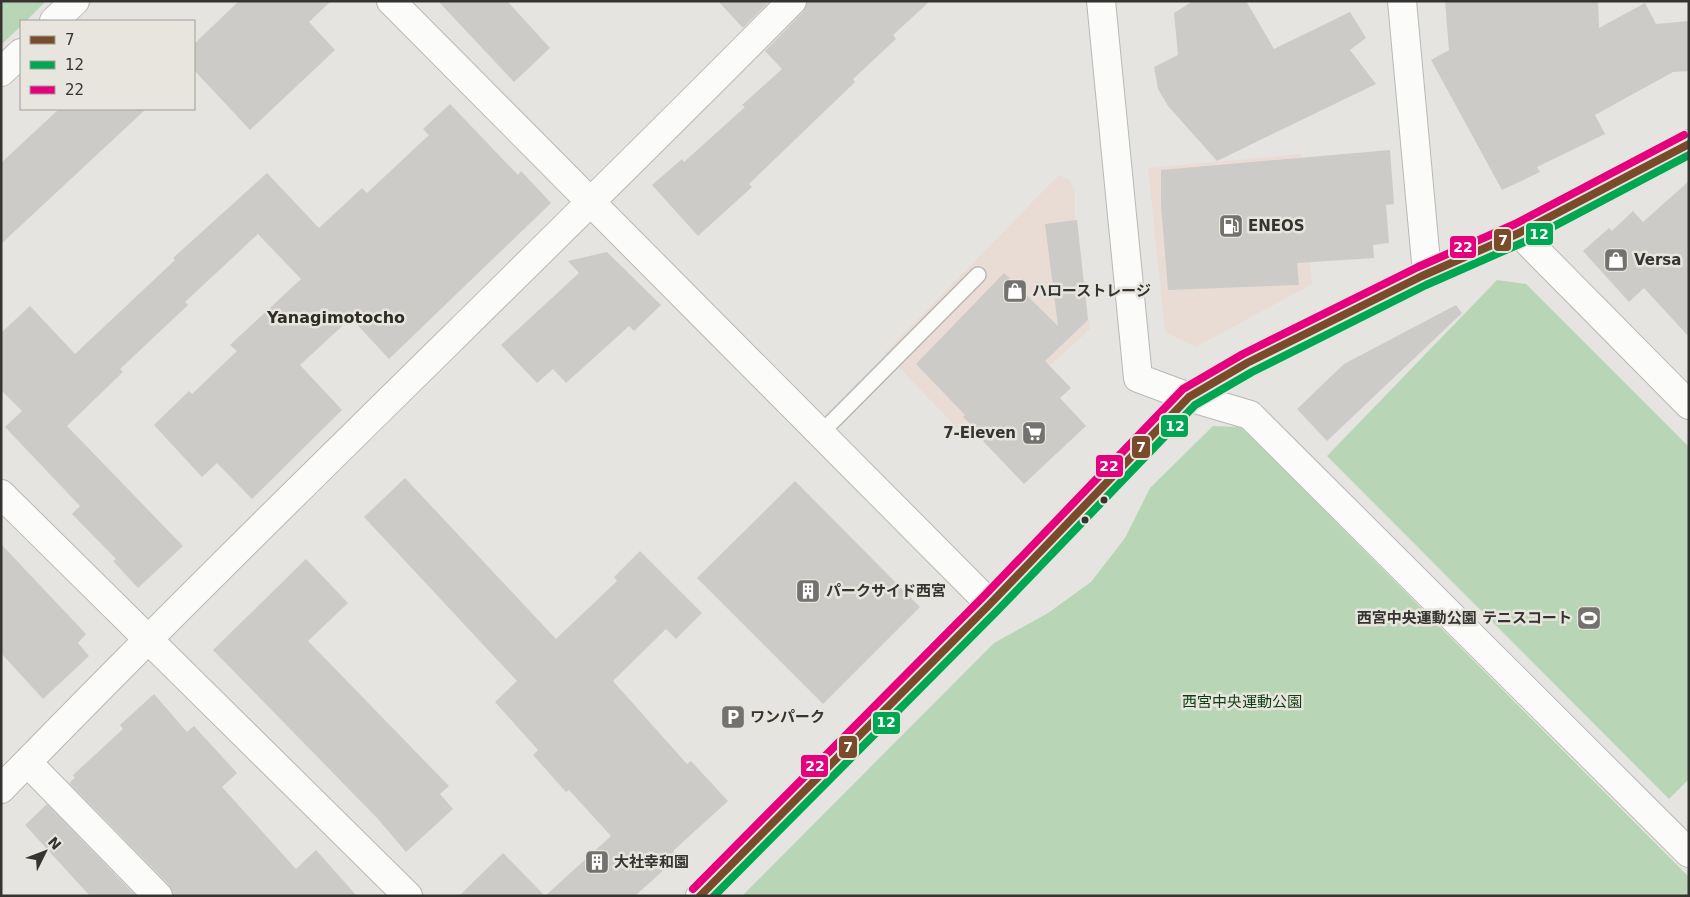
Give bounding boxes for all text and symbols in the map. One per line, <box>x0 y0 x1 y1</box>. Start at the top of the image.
legend <box>20 20 195 110</box>
text: 7 <box>65 31 75 49</box>
text: 12 <box>65 56 84 74</box>
text: 22 <box>65 81 84 99</box>
fuel station icon: ENEOS <box>1218 213 1244 239</box>
place label: ENEOS <box>1248 217 1305 235</box>
line badge: 12 <box>1525 222 1554 246</box>
text: 12 <box>1529 226 1549 242</box>
line badge: 7 <box>1493 228 1512 252</box>
text: 7 <box>1498 232 1508 248</box>
line badge: 22 <box>1449 235 1477 259</box>
text: 22 <box>1453 239 1473 255</box>
shop icon: Versa <box>1603 247 1629 273</box>
place label: Versa <box>1634 251 1681 269</box>
shop icon: ハローストレージ <box>1002 278 1028 304</box>
place label: ハローストレージ <box>1032 282 1151 300</box>
district label: Yanagimotocho <box>266 308 405 327</box>
line badge: 12 <box>1160 414 1189 438</box>
text: 12 <box>1165 418 1185 434</box>
supermarket icon: 7-Eleven <box>1021 420 1047 446</box>
place label: 7-Eleven <box>943 424 1016 442</box>
line badge: 7 <box>1131 435 1151 459</box>
text: 7 <box>1136 439 1146 455</box>
line badge: 22 <box>1095 454 1124 478</box>
text: 22 <box>1099 458 1119 474</box>
unlabelled marker <box>1099 495 1109 505</box>
unlabelled marker <box>1080 515 1090 525</box>
building icon: パークサイド西宮 <box>795 578 821 604</box>
place label: パークサイド西宮 <box>826 582 946 600</box>
sports icon: 西宮中央運動公園 テニスコート <box>1576 605 1602 631</box>
place label: 西宮中央運動公園 テニスコート <box>1357 609 1572 627</box>
park label: 西宮中央運動公園 <box>1182 693 1302 711</box>
parking icon: ワンパーク <box>720 704 746 730</box>
place label: ワンパーク <box>750 708 825 726</box>
line badge: 12 <box>872 711 901 735</box>
text: 12 <box>876 714 896 730</box>
line badge: 7 <box>838 735 858 759</box>
text: 7 <box>843 739 853 755</box>
line badge: 22 <box>800 754 829 778</box>
text: 22 <box>805 758 825 774</box>
north arrow <box>20 827 70 877</box>
text: N <box>45 834 65 853</box>
building icon: 大社幸和園 <box>584 849 610 875</box>
place label: 大社幸和園 <box>614 853 689 871</box>

